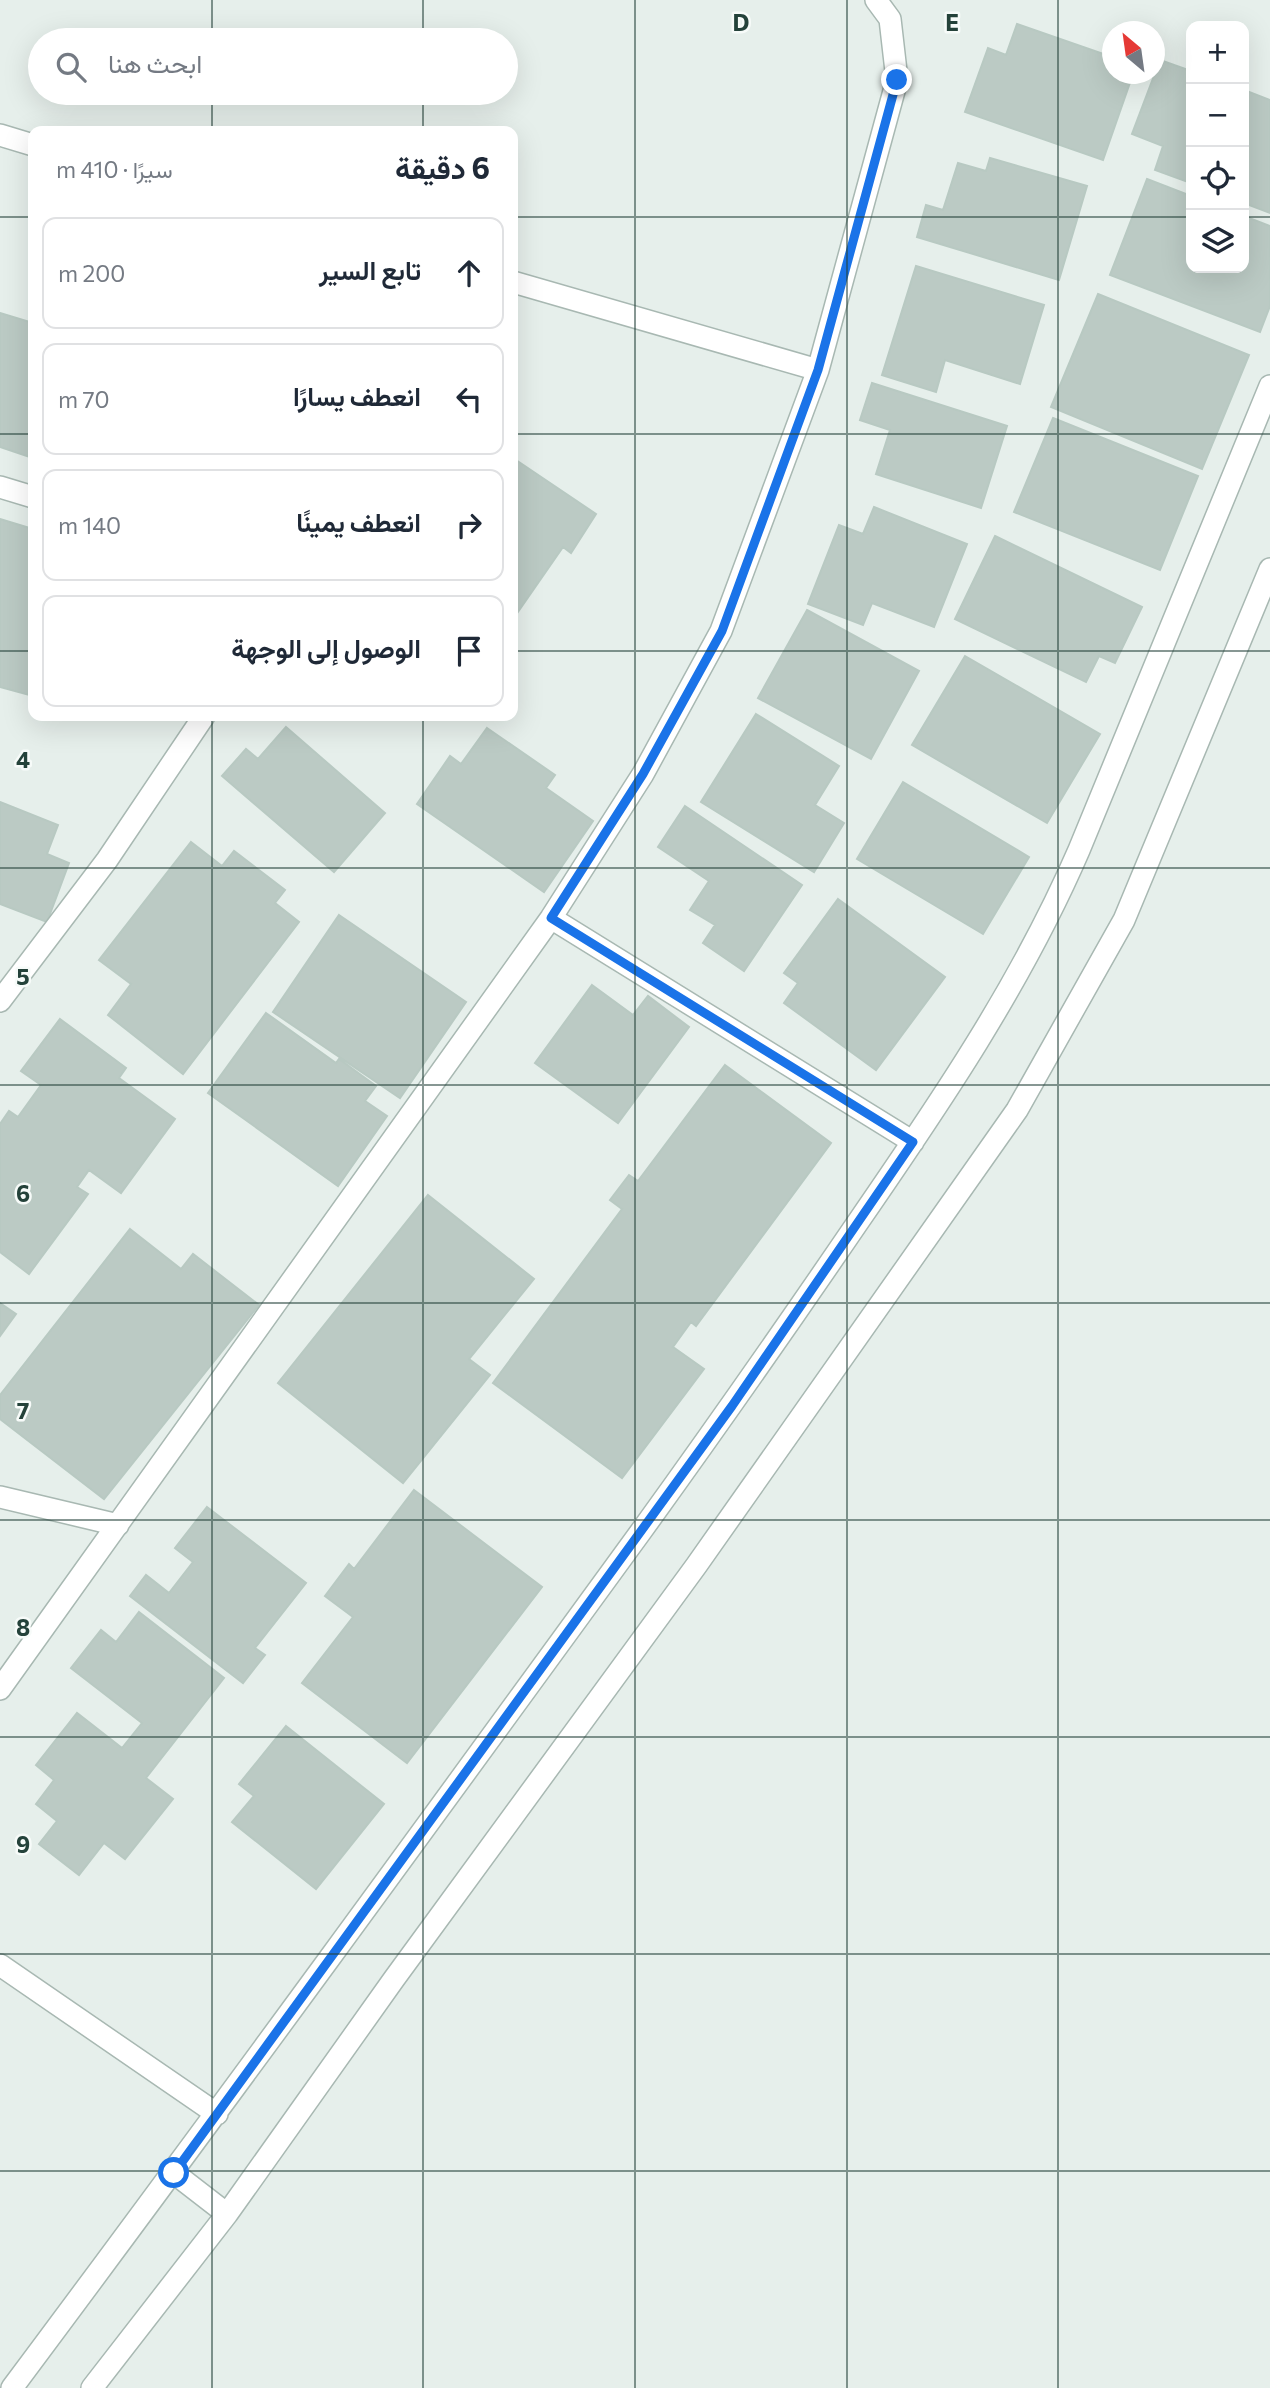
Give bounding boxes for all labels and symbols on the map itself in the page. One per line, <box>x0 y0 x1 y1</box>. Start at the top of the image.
text: D <box>733 8 750 36</box>
text: E <box>945 8 959 36</box>
north arrow <box>1102 21 1165 84</box>
route end <box>881 64 912 95</box>
text: 4 <box>16 745 30 773</box>
text: 5 <box>16 962 30 990</box>
text: 6 <box>16 1179 30 1207</box>
text: 7 <box>17 1396 29 1424</box>
text: 8 <box>16 1613 30 1641</box>
text: 9 <box>16 1830 30 1858</box>
route start <box>158 2157 189 2188</box>

